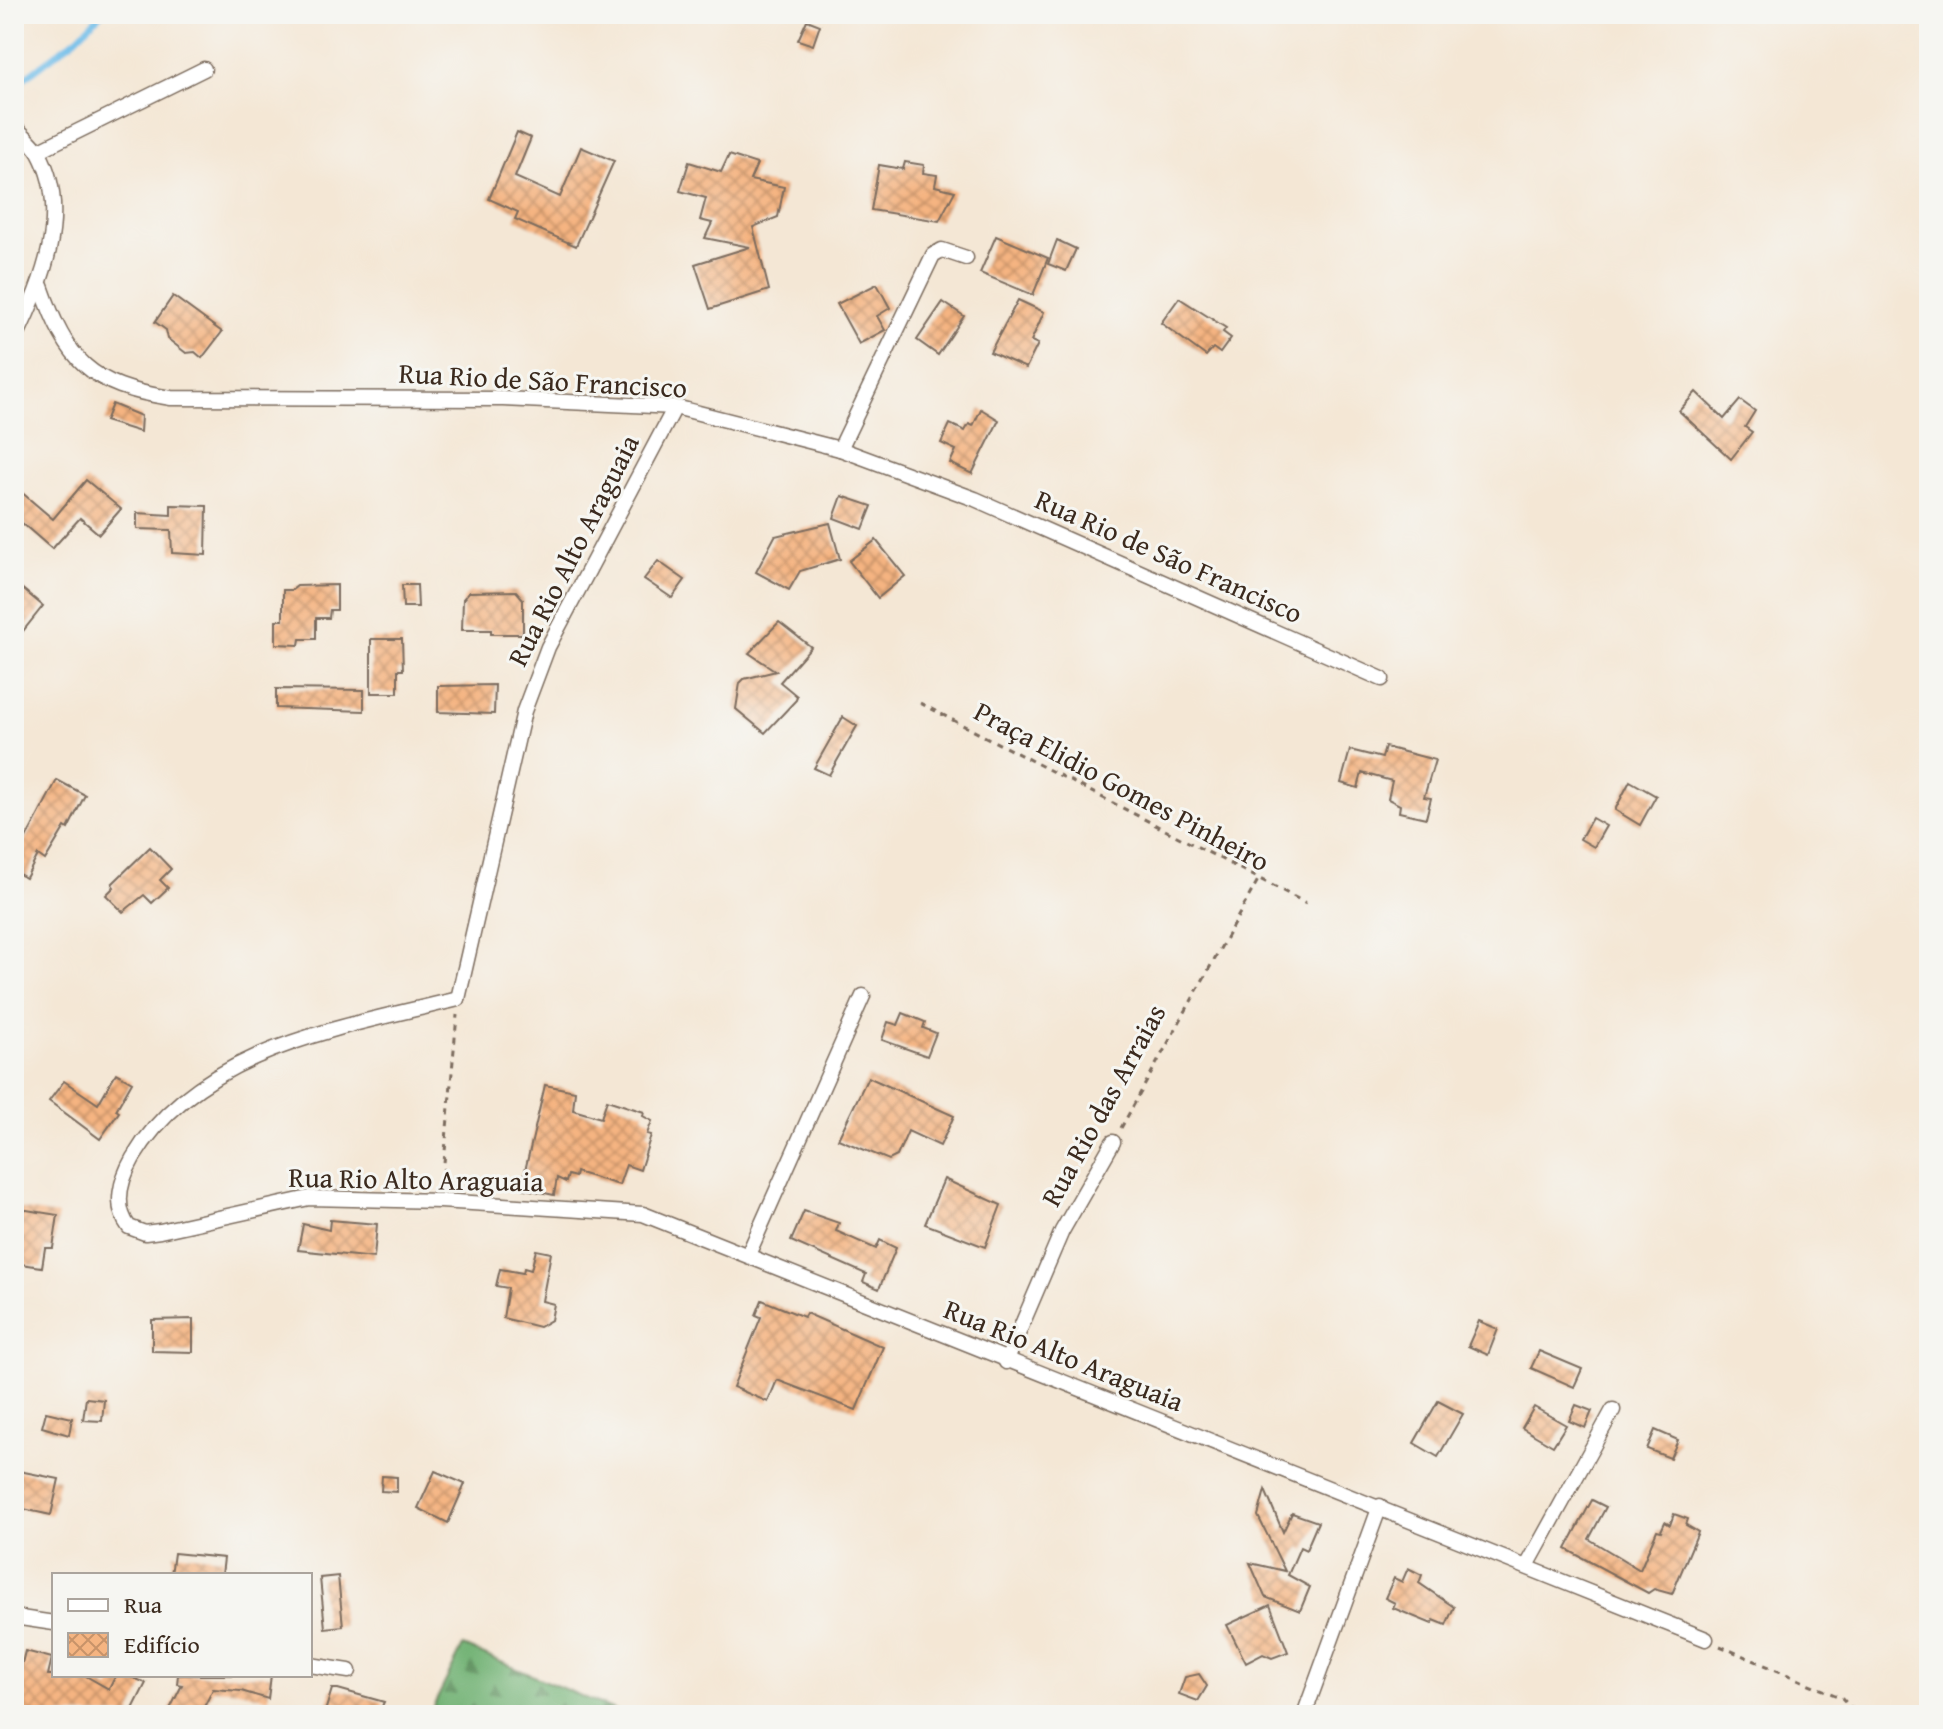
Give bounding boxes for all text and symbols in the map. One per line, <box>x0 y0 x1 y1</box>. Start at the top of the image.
street label: Rua Rio de São Francisco <box>398 351 688 408</box>
street label: Rua Rio Alto Araguaia <box>496 426 649 673</box>
street label: Rua Rio de São Francisco <box>1029 478 1309 633</box>
street label: Praça Elidio Gomes Pinheiro <box>967 690 1277 881</box>
street label: Rua Rio das Arraias <box>1030 996 1175 1213</box>
street label: Rua Rio Alto Araguaia <box>288 1156 545 1201</box>
street label: Rua Rio Alto Araguaia <box>938 1288 1191 1422</box>
legend <box>52 1573 312 1677</box>
text: Rua <box>124 1587 163 1622</box>
text: Edifício <box>124 1627 200 1662</box>

